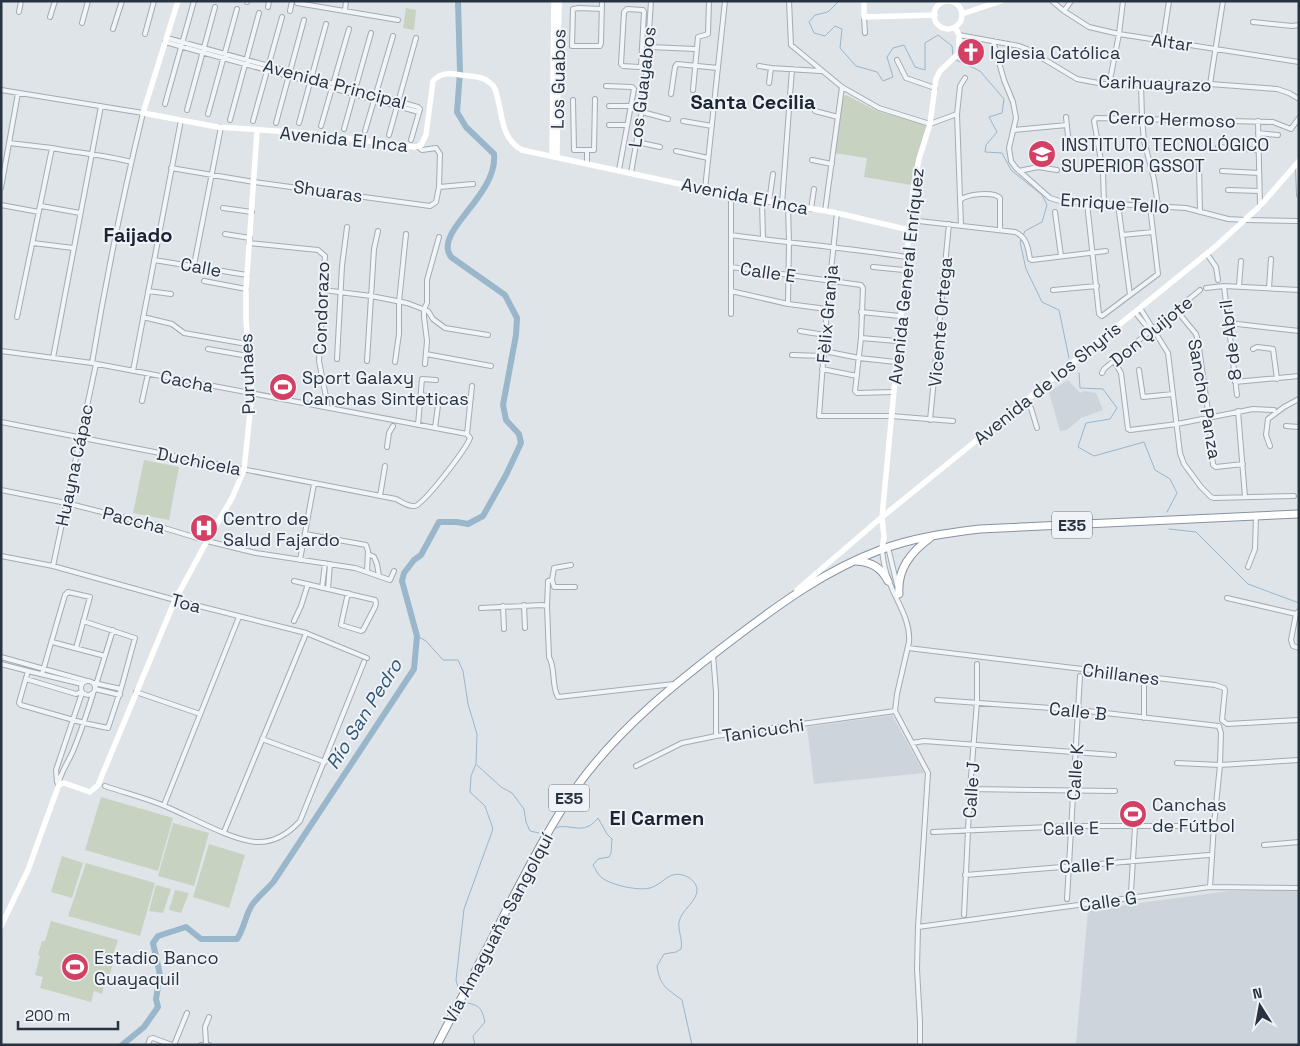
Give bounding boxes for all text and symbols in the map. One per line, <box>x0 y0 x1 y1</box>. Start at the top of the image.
street label: Los Guayabos <box>623 25 661 149</box>
street label: Altar <box>1150 28 1194 56</box>
street label: Los Guabos <box>546 29 570 129</box>
church icon: Iglesia Católica <box>956 37 986 67</box>
place label: Iglesia Católica <box>990 41 1120 64</box>
street label: Avenida Principal <box>261 54 409 114</box>
street label: Carihuayrazo <box>1098 70 1212 96</box>
district label: Santa Cecilia <box>690 89 816 115</box>
street label: Cerro Hermoso <box>1108 105 1236 133</box>
street label: Avenida El Inca <box>279 121 409 157</box>
place label: INSTITUTO TECNOLÓGICO SUPERIOR GSSOT <box>1061 133 1269 177</box>
school or university icon: INSTITUTO TECNOLÓGICO SUPERIOR GSSOT <box>1027 139 1057 169</box>
street label: Avenida General Enríquez <box>883 166 929 386</box>
street label: Avenida El Inca <box>680 172 810 220</box>
street label: Shuaras <box>292 175 364 207</box>
street label: Enrique Tello <box>1060 188 1170 218</box>
district label: Faijado <box>103 222 173 248</box>
street label: Calle <box>179 252 223 282</box>
street label: Vicente Ortega <box>923 256 957 388</box>
street label: Calle E <box>739 257 797 287</box>
street label: Condorazo <box>308 261 334 355</box>
street label: Fèlix Granja <box>811 264 843 364</box>
street label: Don Quijote <box>1105 291 1197 371</box>
street label: 8 de Abril <box>1214 298 1246 382</box>
street label: Avenida de los Shyris <box>969 316 1125 450</box>
street label: Puruhaes <box>234 333 260 415</box>
street label: Sancho Panza <box>1183 337 1227 461</box>
street label: Cacha <box>158 365 216 397</box>
place label: Sport Galaxy Canchas Sinteticas <box>302 366 469 410</box>
sports icon: Sport Galaxy Canchas Sinteticas <box>268 372 298 402</box>
street label: Huayna Cápac <box>50 402 98 528</box>
street label: Duchicela <box>155 442 243 480</box>
street label: Paccha <box>100 501 168 539</box>
place label: Centro de Salud Fajardo <box>223 507 340 551</box>
road number: E35 <box>1052 512 1092 538</box>
hospital icon: Centro de Salud Fajardo <box>189 513 219 543</box>
street label: Toa <box>168 588 204 618</box>
water label: Río San Pedro <box>320 653 409 774</box>
street label: Chillanes <box>1081 658 1161 690</box>
street label: Calle B <box>1048 697 1108 725</box>
street label: Tanicuchi <box>720 713 806 747</box>
street label: Calle K <box>1062 743 1088 801</box>
street label: Calle J <box>958 761 984 819</box>
road number: E35 <box>549 784 589 811</box>
place label: Canchas de Fútbol <box>1152 793 1235 837</box>
sports icon: Canchas de Fútbol <box>1118 799 1148 829</box>
district label: El Carmen <box>610 805 704 831</box>
street label: Calle E <box>1043 816 1099 840</box>
street label: Vía Amaguaña Sangolquí <box>438 828 558 1027</box>
street label: Calle F <box>1059 852 1116 878</box>
street label: Calle G <box>1078 886 1138 916</box>
place label: Estadio Banco Guayaquil <box>94 946 219 990</box>
sports icon: Estadio Banco Guayaquil <box>60 952 90 982</box>
north arrow <box>1235 981 1285 1031</box>
text: N <box>1251 984 1264 1003</box>
scale bar <box>18 998 118 1030</box>
text: 200 m <box>25 1006 70 1025</box>

